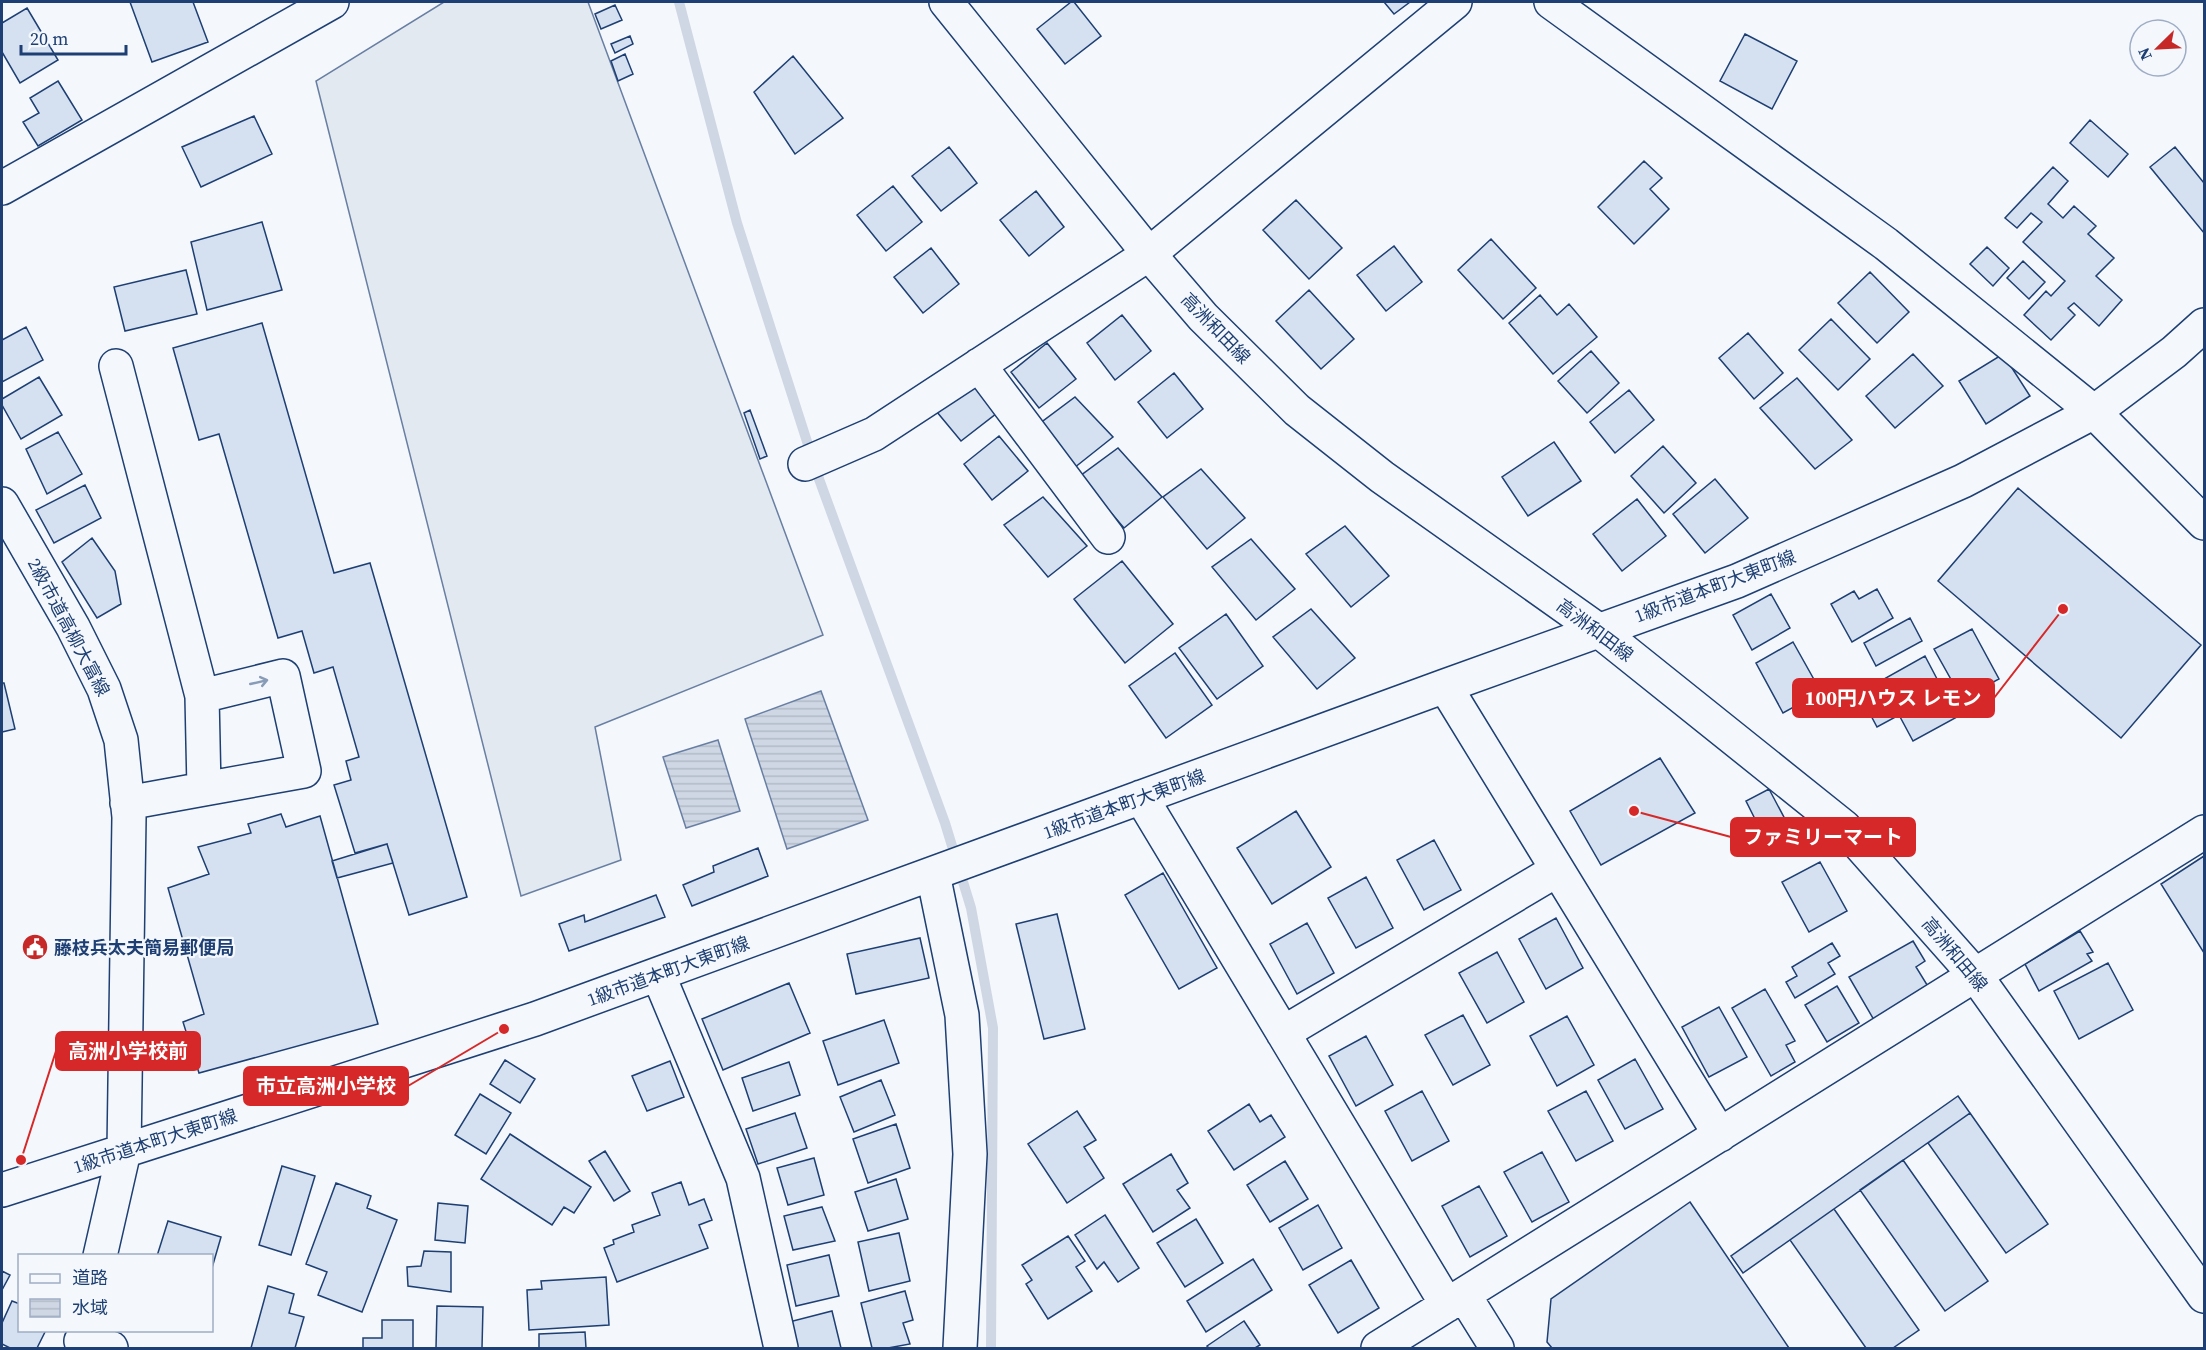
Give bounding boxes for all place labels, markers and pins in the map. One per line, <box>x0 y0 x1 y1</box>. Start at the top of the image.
callout: 100円ハウス レモン <box>1793 679 1994 717</box>
callout: ファミリーマート <box>1731 818 1915 856</box>
public building icon: 藤枝兵太夫簡易郵便局 <box>20 932 50 962</box>
place label: 藤枝兵太夫簡易郵便局 <box>54 935 234 960</box>
callout: 高洲小学校前 <box>56 1032 200 1070</box>
callout: 市立高洲小学校 <box>244 1067 408 1105</box>

